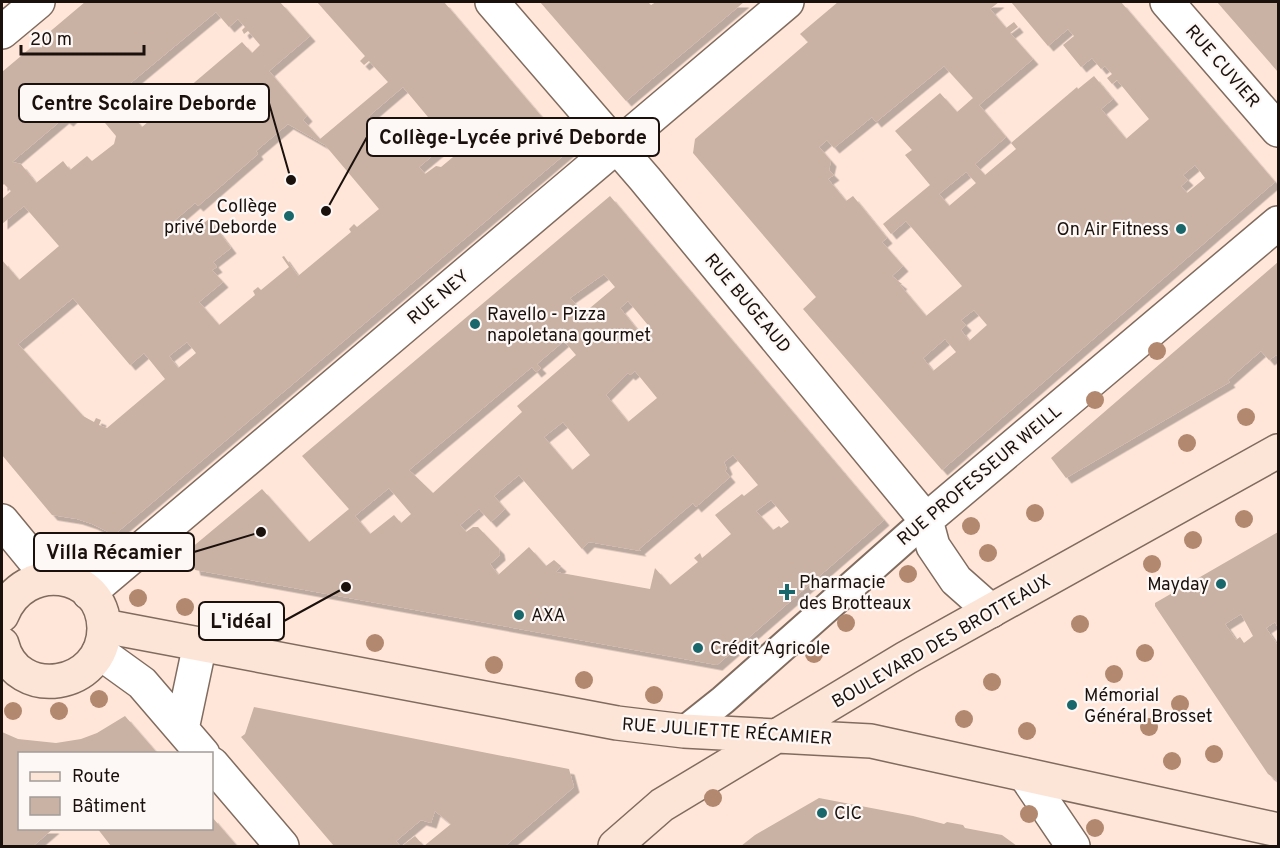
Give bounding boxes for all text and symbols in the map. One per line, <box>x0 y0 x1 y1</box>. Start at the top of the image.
scale bar <box>21 18 144 56</box>
street label: RUE CUVIER <box>1180 21 1264 113</box>
text: 20 m <box>30 29 72 52</box>
callout: Centre Scolaire Deborde <box>19 84 269 122</box>
text: Centre Scolaire Deborde <box>31 92 257 118</box>
callout: Collège-Lycée privé Deborde <box>367 118 659 156</box>
text: Collège-Lycée privé Deborde <box>379 126 647 152</box>
place label: Collège privé Deborde <box>164 196 277 240</box>
marker: Collège privé Deborde <box>282 209 296 223</box>
place label: On Air Fitness <box>1057 219 1169 242</box>
marker: On Air Fitness <box>1174 222 1188 236</box>
street label: RUE BUGEAUD <box>699 250 795 358</box>
street label: RUE NEY <box>403 266 475 331</box>
place label: Ravello - Pizza napoletana gourmet <box>487 304 651 348</box>
marker: Ravello - Pizza napoletana gourmet <box>468 317 482 331</box>
street label: RUE PROFESSEUR WEILL <box>893 401 1067 552</box>
callout: Villa Récamier <box>34 533 194 571</box>
text: Villa Récamier <box>46 541 183 567</box>
street label: BOULEVARD DES BROTTEAUX <box>828 570 1055 714</box>
place label: Pharmacie des Brotteaux <box>799 572 911 616</box>
place label: Mayday <box>1147 574 1209 597</box>
marker: Mayday <box>1214 577 1228 591</box>
marker: Pharmacie des Brotteaux <box>780 585 794 599</box>
callout: L'idéal <box>199 602 284 640</box>
place label: AXA <box>531 605 566 628</box>
marker: AXA <box>512 608 526 622</box>
text: L'idéal <box>210 610 272 636</box>
place label: Crédit Agricole <box>710 638 830 661</box>
marker: Crédit Agricole <box>691 641 705 655</box>
place label: Mémorial Général Brosset <box>1084 685 1212 729</box>
marker: Mémorial Général Brosset <box>1065 698 1079 712</box>
street label: RUE JULIETTE RÉCAMIER <box>621 712 833 751</box>
legend <box>18 752 213 830</box>
text: Route <box>72 766 120 789</box>
text: Bâtiment <box>72 796 146 819</box>
place label: CIC <box>834 803 862 826</box>
marker: CIC <box>815 806 829 820</box>

